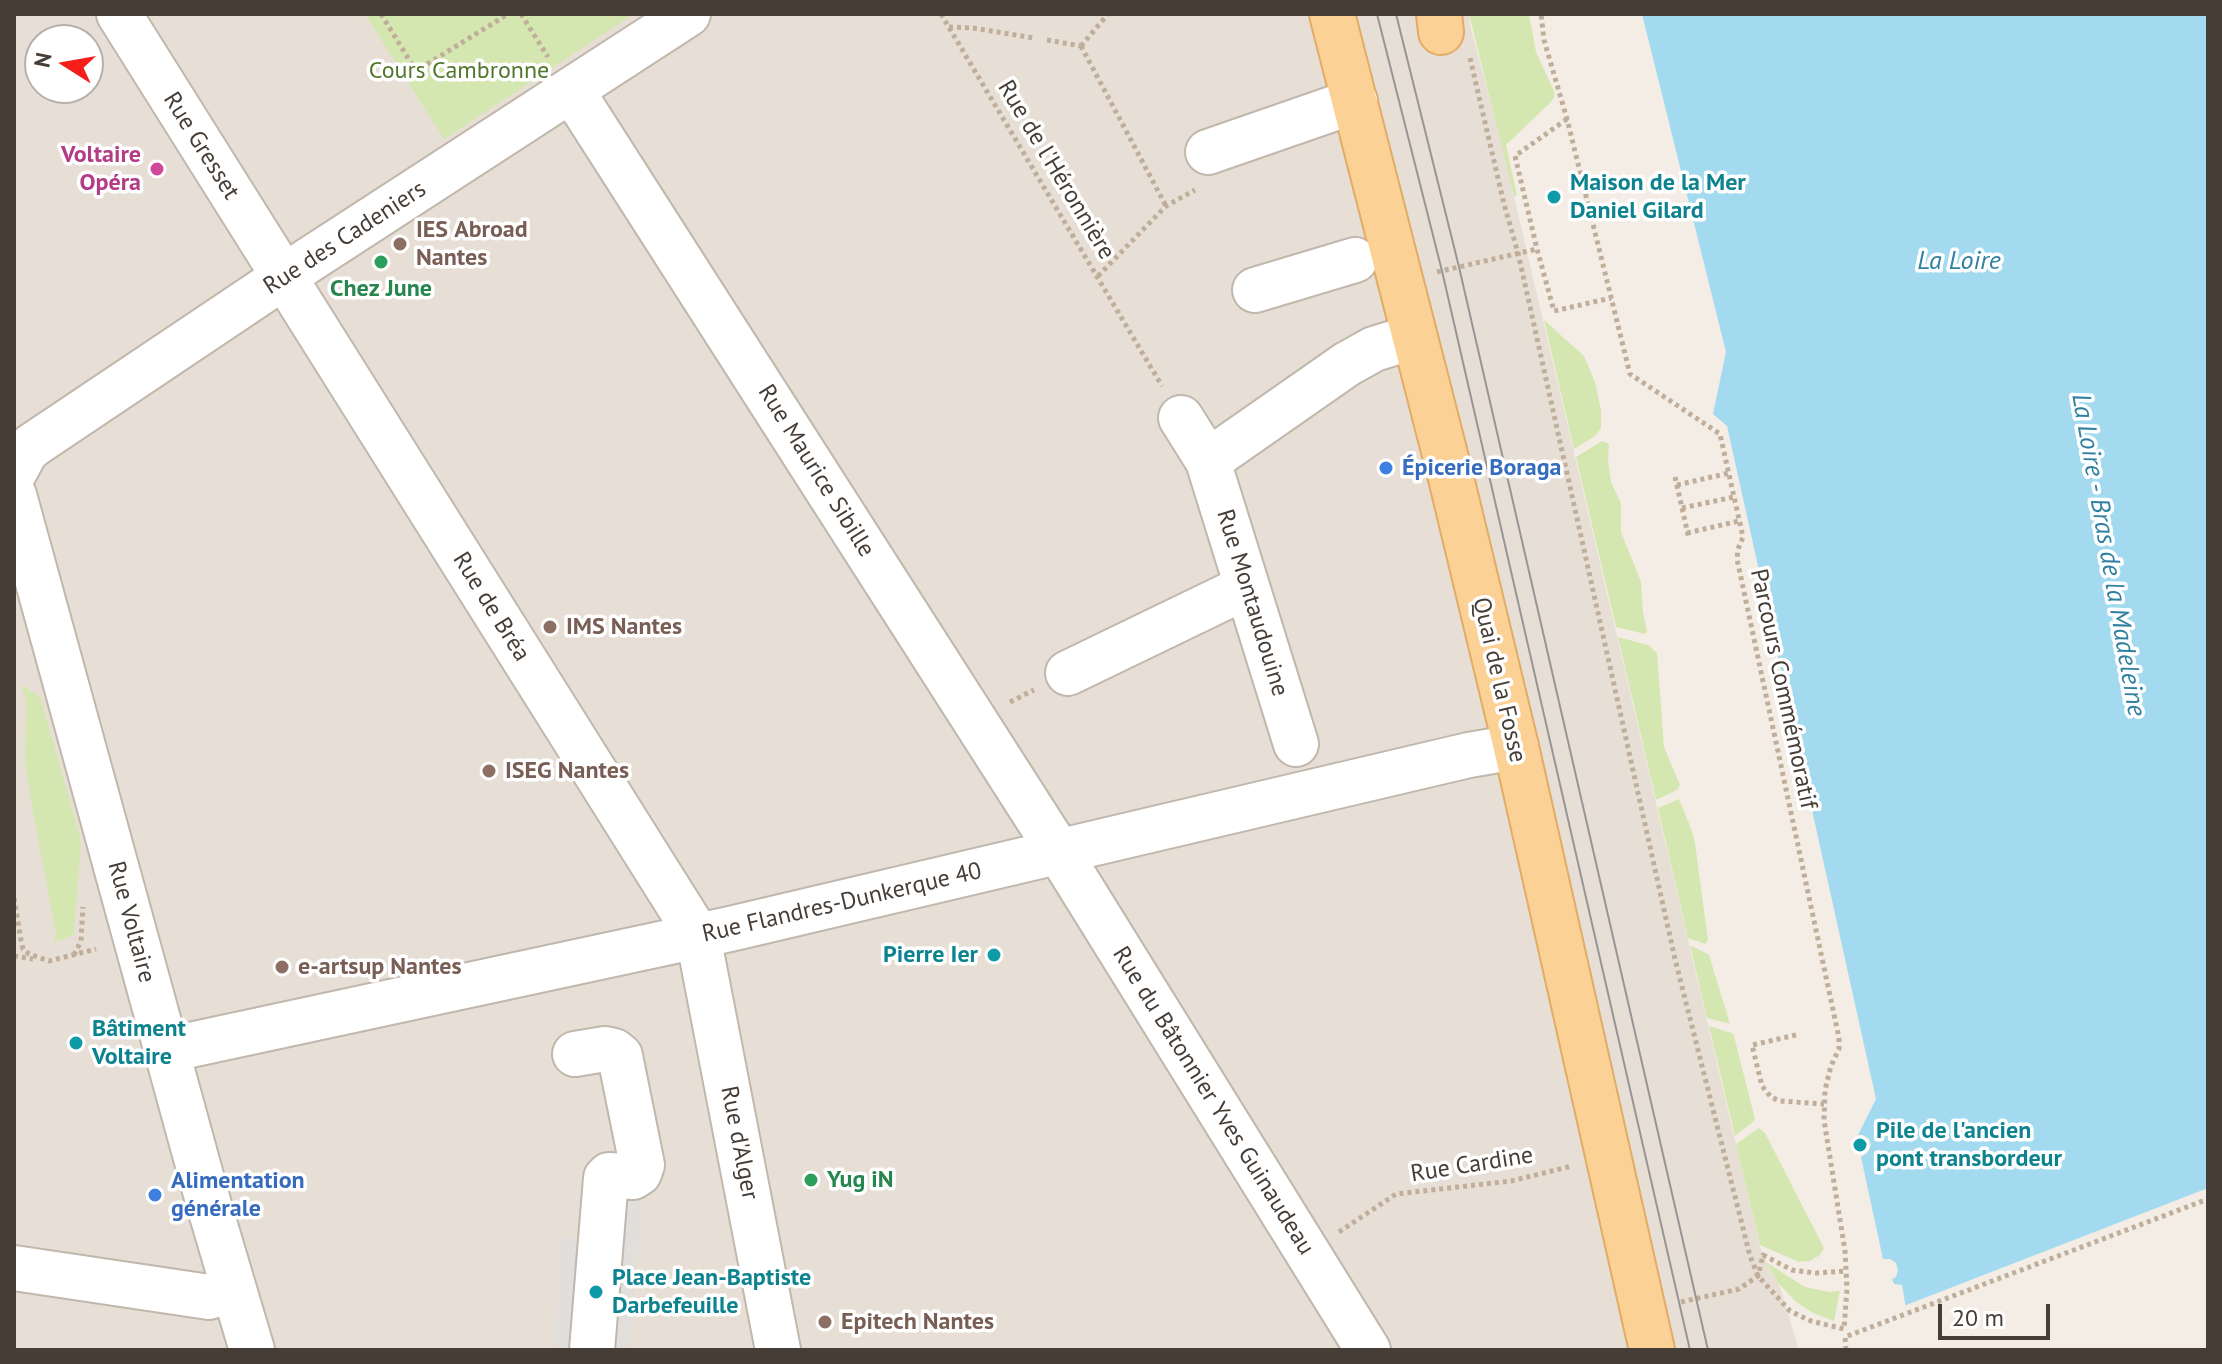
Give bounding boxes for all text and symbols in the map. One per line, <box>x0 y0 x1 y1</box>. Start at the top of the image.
north arrow <box>24 24 104 104</box>
text: N <box>27 50 58 70</box>
park label: Cours Cambronne <box>369 57 549 85</box>
street label: Rue de l'Héronnière <box>991 75 1121 265</box>
street label: Rue Gresset <box>157 87 245 205</box>
place label: Voltaire Opéra <box>61 141 141 197</box>
marker: Voltaire Opéra <box>148 160 166 178</box>
place label: Maison de la Mer Daniel Gilard <box>1570 169 1746 225</box>
street label: Rue des Cadeniers <box>259 175 431 301</box>
marker: Maison de la Mer Daniel Gilard <box>1545 188 1563 206</box>
place label: IES Abroad Nantes <box>416 216 528 272</box>
marker: IES Abroad Nantes <box>391 235 409 253</box>
water label: La Loire <box>1917 246 2001 278</box>
marker: Chez June <box>372 253 390 271</box>
place label: Chez June <box>330 275 432 303</box>
street label: Rue Maurice Sibille <box>751 380 881 562</box>
water label: La Loire - Bras de la Madeleine <box>2064 391 2152 719</box>
place label: Épicerie Boraga <box>1402 454 1561 482</box>
marker: Épicerie Boraga <box>1377 459 1395 477</box>
street label: Rue Montaudouine <box>1210 506 1294 700</box>
street label: Rue de Bréa <box>446 547 536 667</box>
street label: Parcours Commémoratif <box>1743 566 1823 812</box>
street label: Quai de la Fosse <box>1466 595 1532 765</box>
place label: IMS Nantes <box>566 613 682 641</box>
marker: IMS Nantes <box>541 618 559 636</box>
place label: ISEG Nantes <box>505 757 629 785</box>
marker: ISEG Nantes <box>480 762 498 780</box>
street label: Rue Flandres-Dunkerque 40 <box>699 857 985 949</box>
street label: Rue Voltaire <box>101 858 161 986</box>
place label: Pierre Ier <box>883 941 978 969</box>
street label: Rue du Bâtonnier Yves Guinaudeau <box>1106 942 1320 1260</box>
marker: Pierre Ier <box>985 946 1003 964</box>
place label: e-artsup Nantes <box>298 953 462 981</box>
marker: e-artsup Nantes <box>273 958 291 976</box>
place label: Bâtiment Voltaire <box>92 1015 186 1071</box>
marker: Bâtiment Voltaire <box>67 1034 85 1052</box>
street label: Rue d'Alger <box>714 1084 764 1202</box>
place label: Pile de l'ancien pont transbordeur <box>1876 1117 2062 1173</box>
marker: Pile de l'ancien pont transbordeur <box>1851 1136 1869 1154</box>
street label: Rue Cardine <box>1409 1141 1535 1189</box>
place label: Yug iN <box>827 1166 894 1194</box>
place label: Alimentation générale <box>171 1167 305 1223</box>
marker: Yug iN <box>802 1171 820 1189</box>
marker: Alimentation générale <box>146 1186 164 1204</box>
place label: Place Jean-Baptiste Darbefeuille <box>612 1264 811 1320</box>
marker: Place Jean-Baptiste Darbefeuille <box>587 1283 605 1301</box>
scale bar <box>1942 1288 2054 1338</box>
text: 20 m <box>1952 1302 2004 1333</box>
place label: Epitech Nantes <box>841 1308 994 1336</box>
marker: Epitech Nantes <box>816 1313 834 1331</box>

